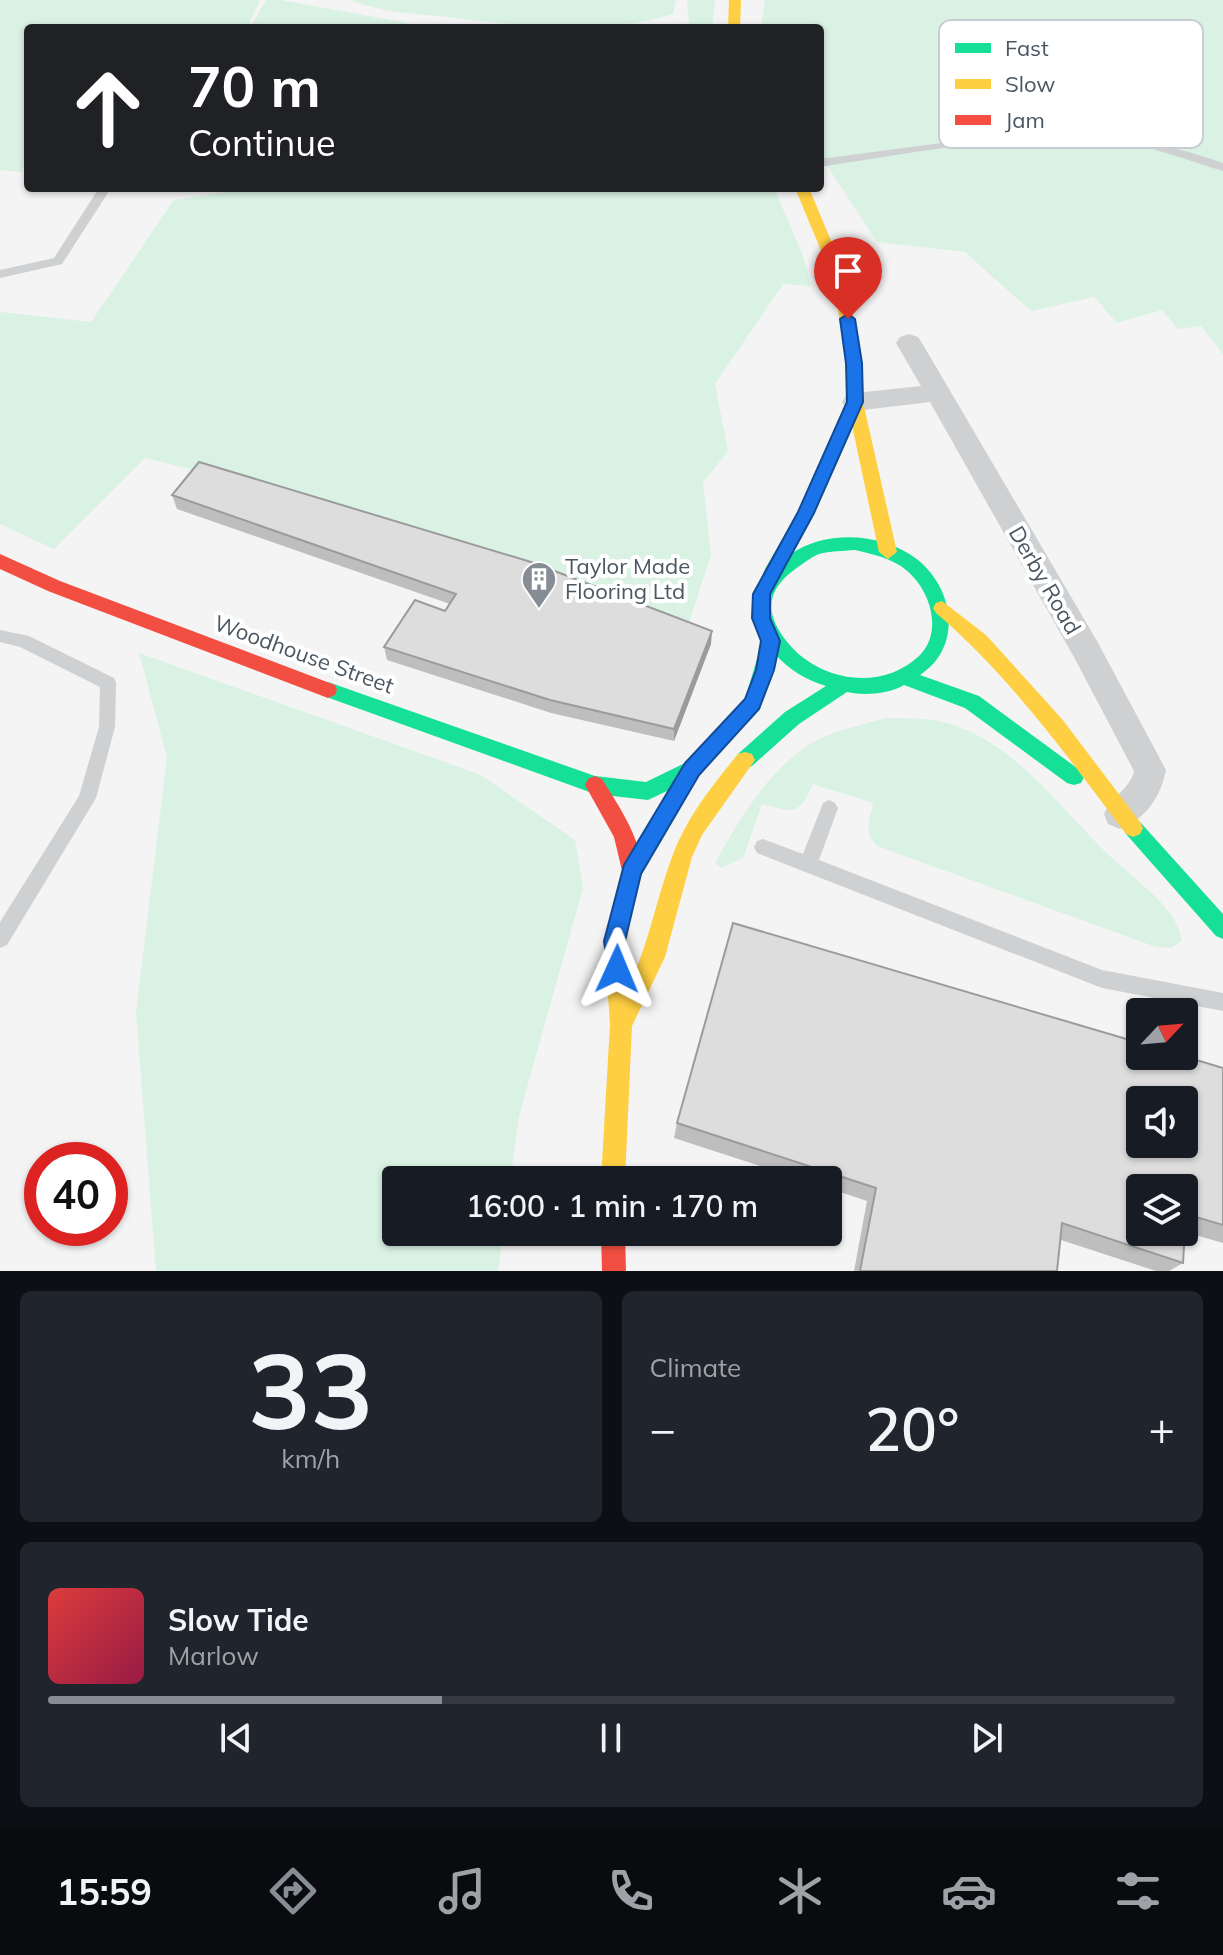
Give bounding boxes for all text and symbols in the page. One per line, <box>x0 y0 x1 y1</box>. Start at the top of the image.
legend <box>939 20 1203 148</box>
text: Fast <box>1005 34 1049 62</box>
text: 70 m <box>188 51 321 121</box>
icon: ahead <box>56 56 160 160</box>
text: Slow <box>1005 70 1055 98</box>
text: Jam <box>1005 106 1045 134</box>
text: Continue <box>188 120 336 165</box>
pin <box>814 237 882 319</box>
icon: arrive <box>826 249 870 293</box>
street label: Derby Road <box>1003 521 1087 639</box>
place label: Taylor Made Flooring Ltd <box>565 552 690 605</box>
building icon: Taylor Made Flooring Ltd <box>520 560 558 610</box>
street label: Woodhouse Street <box>210 609 398 700</box>
position arrow <box>575 927 659 1011</box>
north arrow <box>1126 998 1198 1070</box>
map controls <box>1126 998 1198 1246</box>
button: sound <box>1126 1086 1198 1158</box>
speed limit sign: 40 <box>24 1142 128 1246</box>
button: layers <box>1126 1174 1198 1246</box>
text: 16:00 · 1 min · 170 m <box>466 1187 758 1225</box>
text: 33 <box>248 1324 373 1455</box>
text: Climate <box>650 1351 741 1384</box>
text: 20° <box>865 1391 960 1466</box>
text: − <box>650 1401 676 1456</box>
text: + <box>1149 1401 1175 1456</box>
text: km/h <box>281 1442 340 1475</box>
text: Slow Tide <box>168 1601 309 1639</box>
text: Marlow <box>168 1639 259 1672</box>
icon: previous <box>214 1716 258 1760</box>
icon: pause <box>589 1716 633 1760</box>
icon: next <box>965 1716 1009 1760</box>
icon: directions <box>265 1863 321 1919</box>
icon: music <box>434 1863 490 1919</box>
icon: phone <box>603 1863 659 1919</box>
icon: climate <box>772 1863 828 1919</box>
icon: car <box>941 1863 997 1919</box>
icon: filters <box>1110 1863 1166 1919</box>
text: 15:59 <box>57 1869 152 1914</box>

